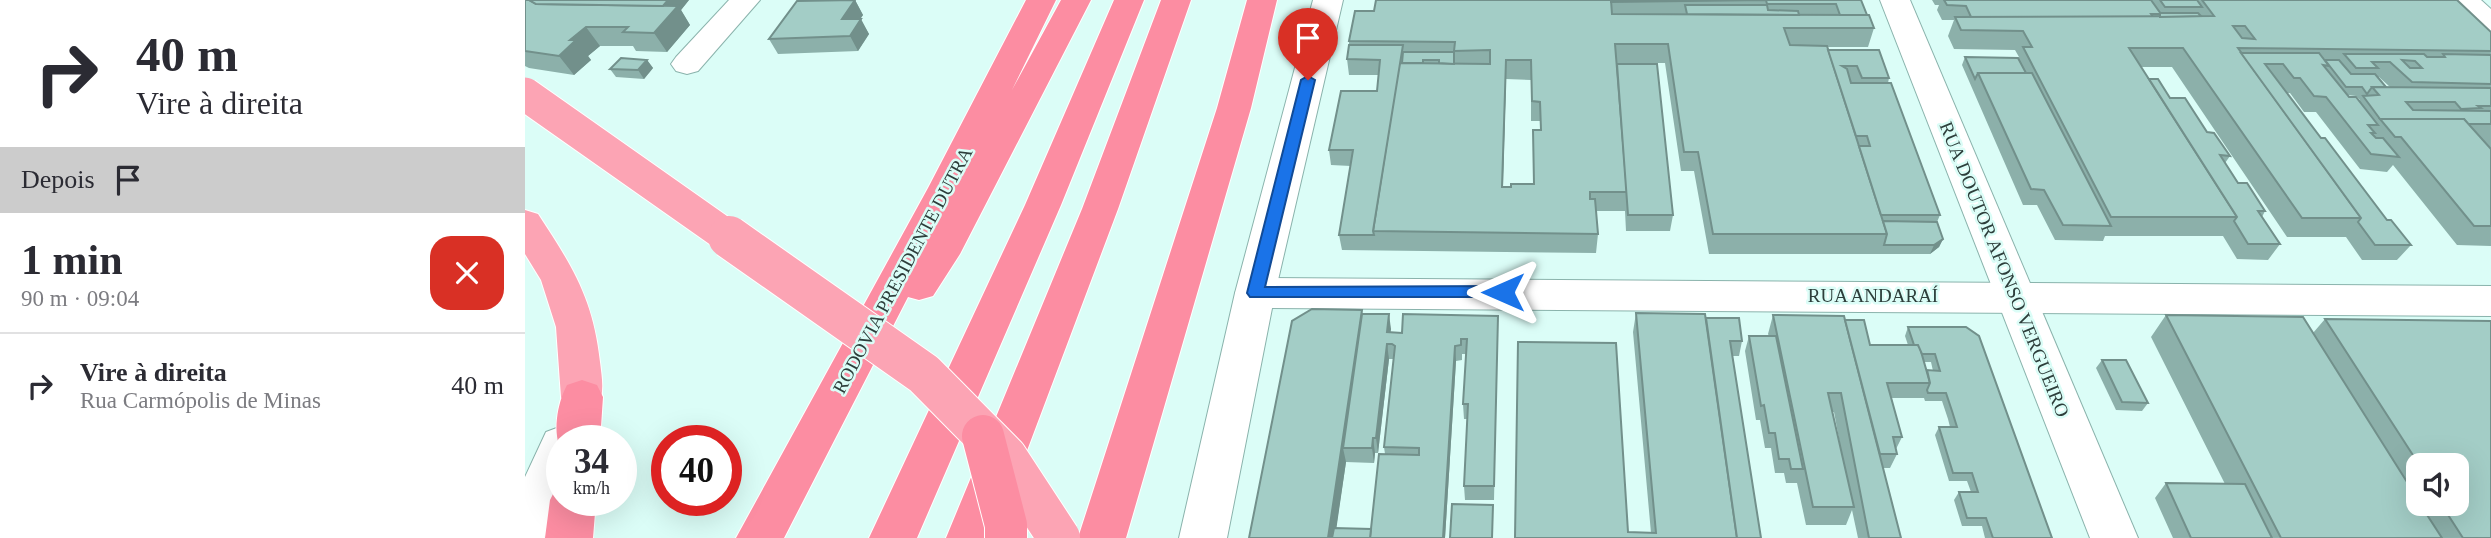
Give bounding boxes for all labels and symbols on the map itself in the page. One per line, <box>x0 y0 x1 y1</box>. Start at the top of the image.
pin <box>1278 8 1338 80</box>
street label: RUA DOUTOR AFONSO VERGUEIRO <box>1936 119 2074 420</box>
street label: RODOVIA PRESIDENTE DUTRA <box>829 143 977 397</box>
position arrow <box>1466 255 1540 329</box>
street label: RUA ANDARAÍ <box>1808 285 1938 306</box>
speed limit sign: 40 <box>651 425 742 516</box>

